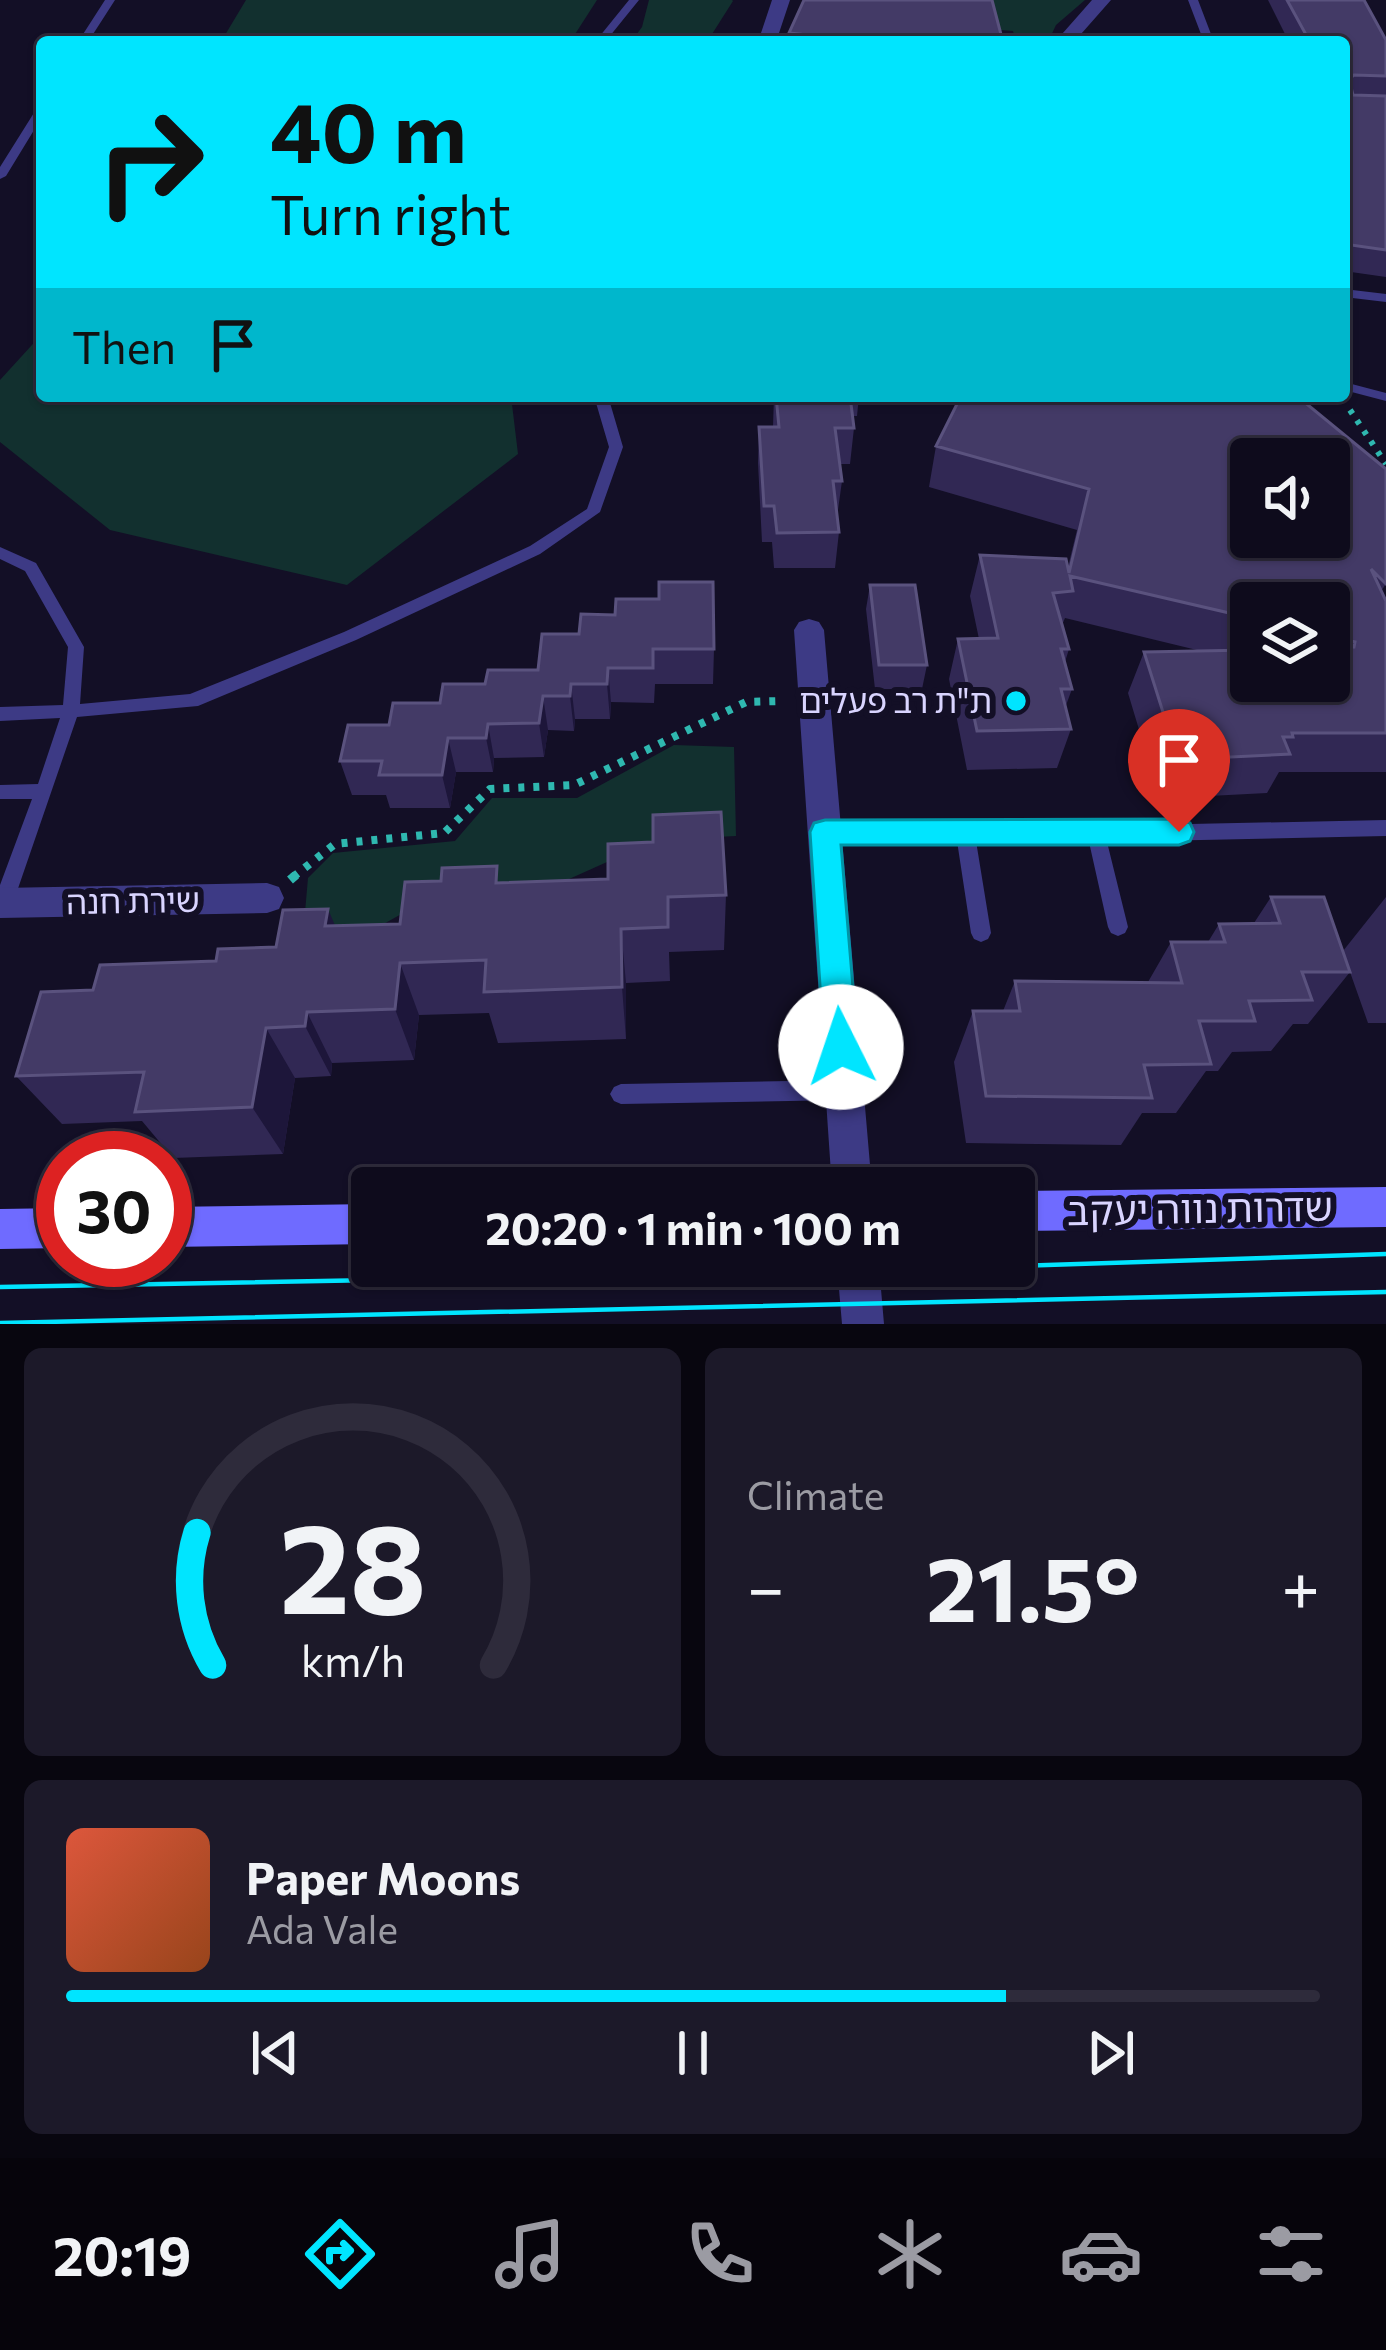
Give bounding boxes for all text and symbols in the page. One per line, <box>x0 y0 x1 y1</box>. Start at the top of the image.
text: 40 m <box>270 78 467 180</box>
icon: right <box>72 84 228 240</box>
text: Turn right <box>270 180 511 246</box>
icon: arrive <box>200 312 266 378</box>
text: Then <box>72 318 176 373</box>
map controls <box>1230 438 1350 702</box>
button: sound <box>1230 438 1350 558</box>
button: layers <box>1230 582 1350 702</box>
place label: ת"ת רב פעלים <box>799 679 992 720</box>
marker: ת"ת רב פעלים <box>1003 688 1029 714</box>
pin <box>1128 709 1230 832</box>
icon: arrive <box>1146 727 1212 793</box>
street label: שירת חנה <box>66 878 200 921</box>
position arrow <box>778 984 904 1110</box>
speed limit sign: 30 <box>36 1131 192 1287</box>
street label: שדרות נווה יעקב <box>1067 1181 1333 1233</box>
text: 20:20 · 1 min · 100 m <box>485 1199 901 1254</box>
text: Climate <box>747 1470 884 1518</box>
text: 28 <box>279 1487 426 1640</box>
text: 21.5° <box>926 1530 1140 1641</box>
text: − <box>747 1545 785 1626</box>
text: + <box>1281 1545 1320 1626</box>
text: km/h <box>300 1633 405 1686</box>
text: Paper Moons <box>246 1849 520 1904</box>
text: Ada Vale <box>246 1904 398 1952</box>
icon: previous <box>242 2020 308 2086</box>
icon: pause <box>660 2020 726 2086</box>
icon: next <box>1078 2020 1144 2086</box>
icon: directions <box>298 2212 382 2296</box>
icon: music <box>488 2212 572 2296</box>
icon: phone <box>678 2212 762 2296</box>
icon: climate <box>868 2212 952 2296</box>
icon: car <box>1059 2212 1143 2296</box>
icon: filters <box>1249 2212 1333 2296</box>
text: 20:19 <box>53 2221 191 2287</box>

